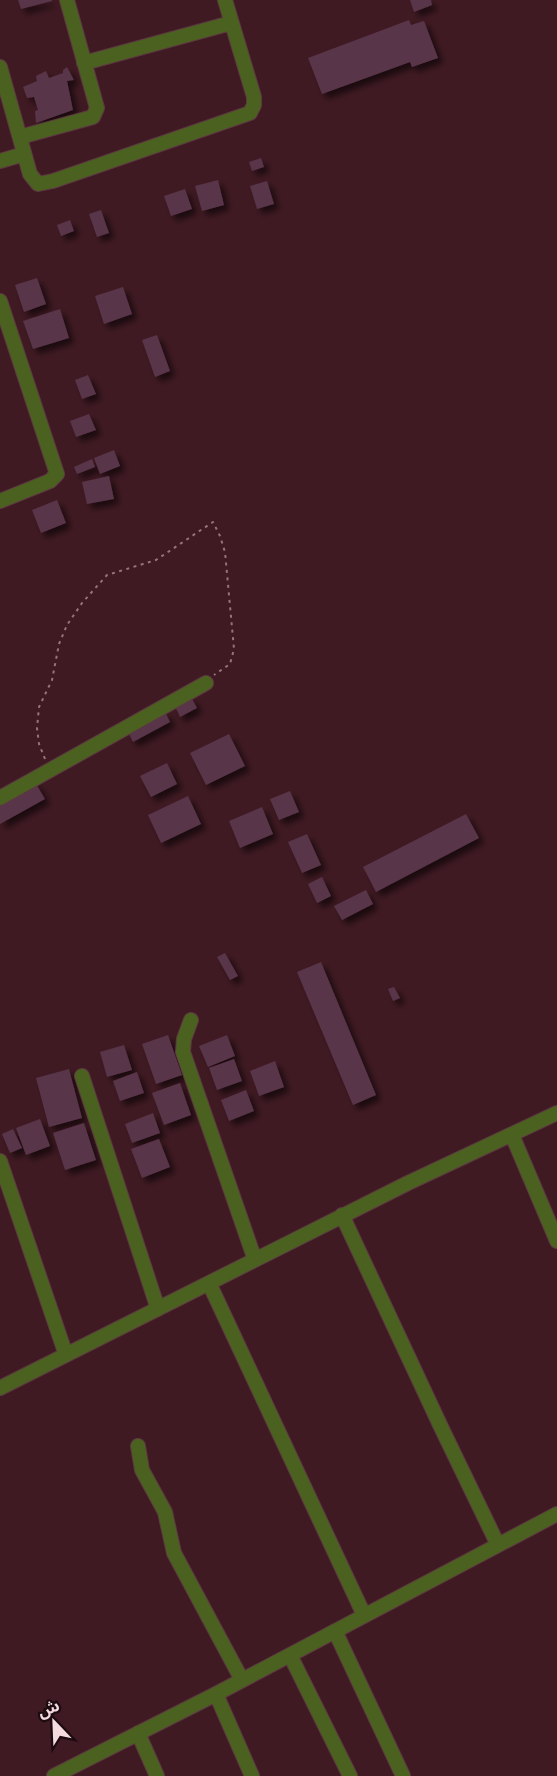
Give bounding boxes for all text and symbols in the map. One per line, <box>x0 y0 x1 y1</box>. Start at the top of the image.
north arrow <box>24 1692 84 1752</box>
text: ش <box>34 1695 62 1722</box>

